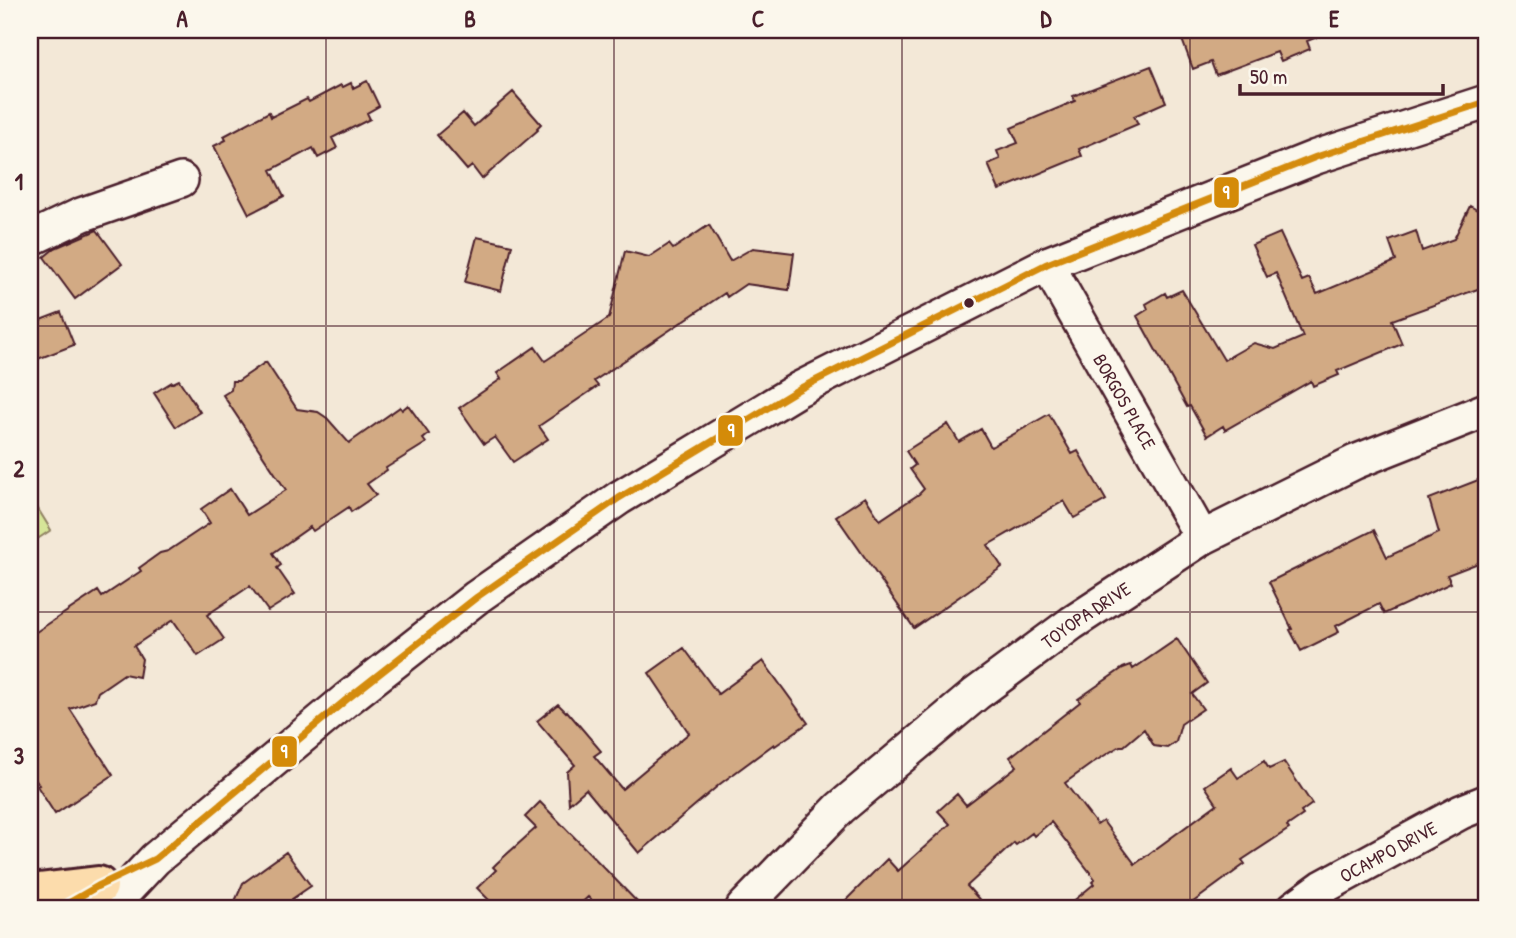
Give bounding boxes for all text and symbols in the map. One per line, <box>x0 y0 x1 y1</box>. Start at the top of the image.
text: A <box>176 3 188 34</box>
text: B <box>464 3 476 34</box>
text: C <box>752 3 764 34</box>
text: D <box>1041 3 1053 34</box>
text: E <box>1329 3 1340 34</box>
scale bar <box>1240 52 1442 96</box>
text: 50 m <box>1250 62 1287 91</box>
text: 1 <box>15 166 23 197</box>
line badge: 9 <box>1213 176 1240 209</box>
text: 9 <box>1223 179 1230 205</box>
unlabelled marker <box>962 296 976 310</box>
street label: BORGOS PLACE <box>1087 349 1162 455</box>
line badge: 9 <box>717 414 744 447</box>
text: 9 <box>728 417 735 443</box>
text: 2 <box>14 453 25 484</box>
street label: TOYOPA DRIVE <box>1036 575 1136 655</box>
line badge: 9 <box>271 735 298 768</box>
text: 9 <box>281 738 288 764</box>
text: 3 <box>14 740 24 771</box>
street label: OCAMPO DRIVE <box>1335 814 1442 889</box>

